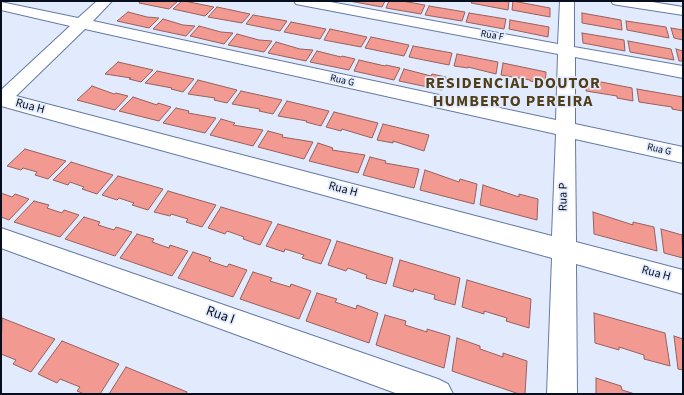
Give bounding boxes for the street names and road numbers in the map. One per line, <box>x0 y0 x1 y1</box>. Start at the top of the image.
street label: Rua F <box>480 28 504 44</box>
street label: Rua G <box>329 73 355 89</box>
street label: Rua H <box>14 96 46 118</box>
street label: Rua G <box>646 142 672 158</box>
street label: Rua H <box>327 179 359 201</box>
street label: Rua P <box>557 183 571 211</box>
street label: Rua H <box>640 263 672 285</box>
street label: Rua I <box>203 303 237 329</box>

